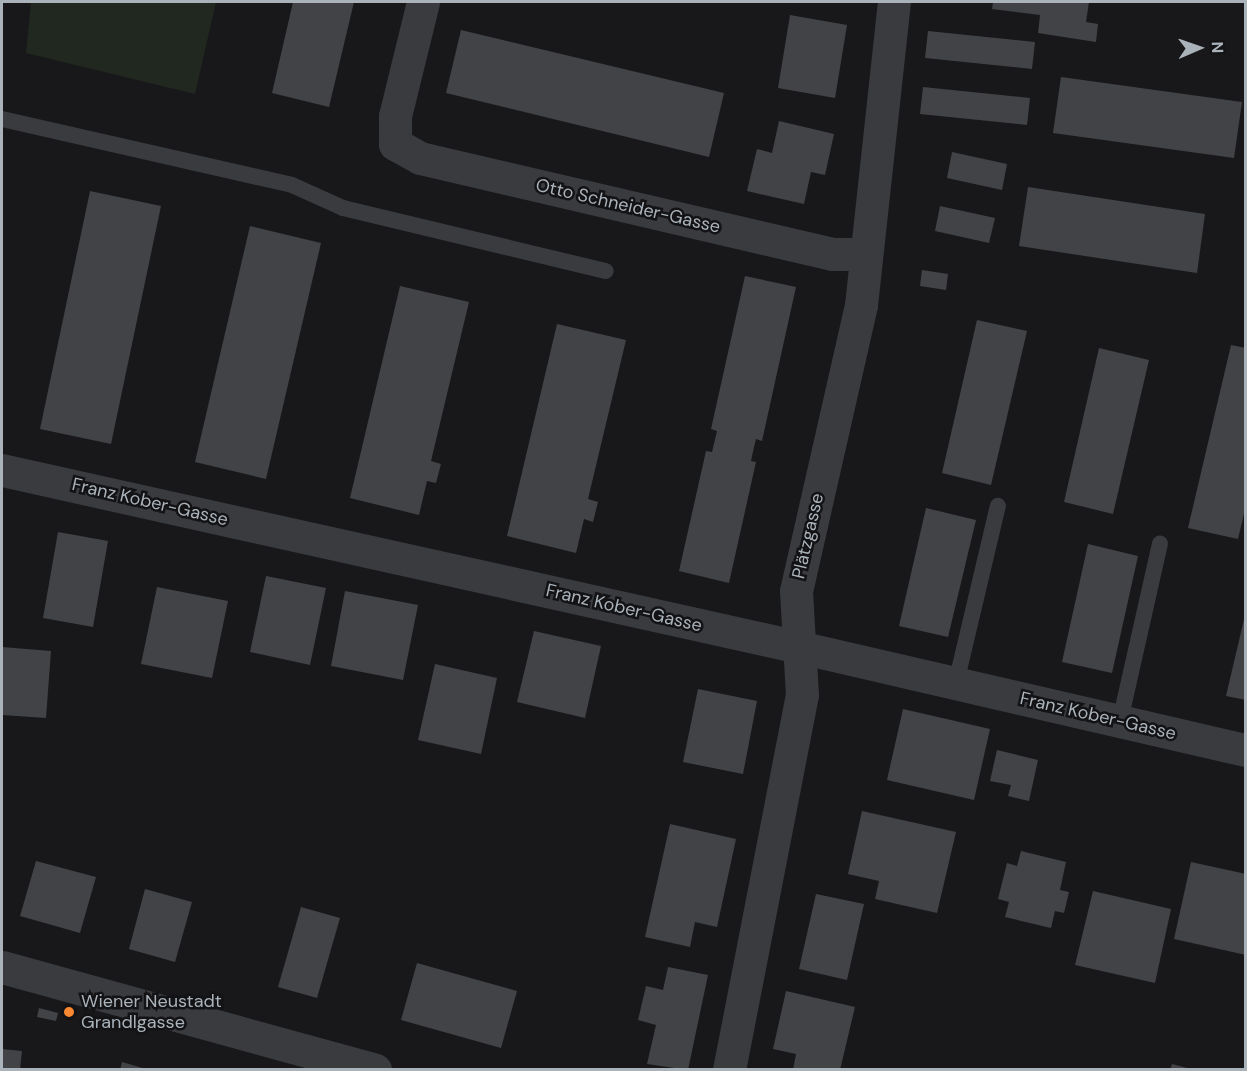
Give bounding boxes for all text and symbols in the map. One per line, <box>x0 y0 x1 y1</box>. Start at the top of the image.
north arrow <box>1169 18 1229 78</box>
text: N <box>1207 41 1228 54</box>
street label: Otto Schneider-Gasse <box>534 174 722 238</box>
street label: Franz Kober-Gasse <box>70 474 230 530</box>
street label: Plätzgasse <box>788 491 828 581</box>
street label: Franz Kober-Gasse <box>544 580 704 636</box>
street label: Franz Kober-Gasse <box>1018 688 1178 744</box>
place label: Wiener Neustadt Grandlgasse <box>81 991 222 1034</box>
marker: Wiener Neustadt Grandlgasse <box>62 1005 76 1019</box>

